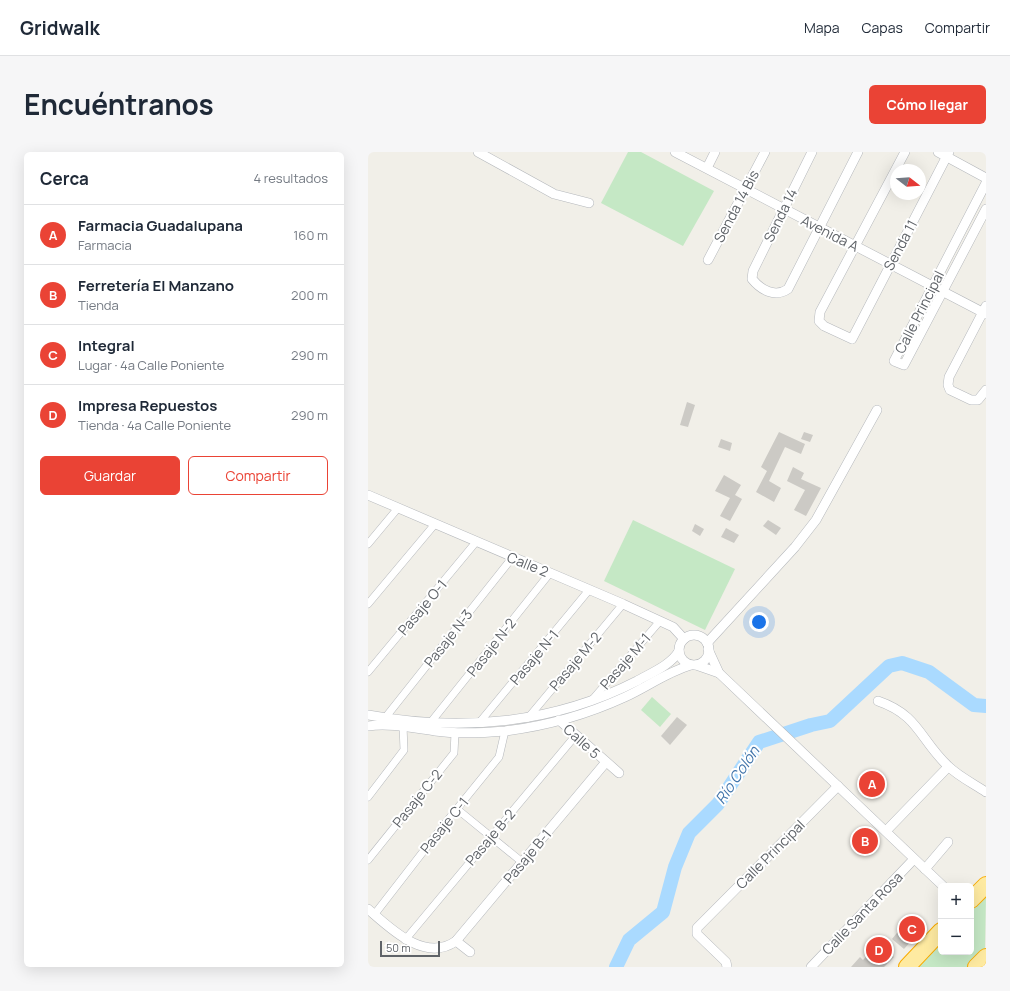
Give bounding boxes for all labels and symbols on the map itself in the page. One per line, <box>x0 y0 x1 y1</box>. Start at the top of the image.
north arrow <box>890 164 926 200</box>
street label: Senda 14 Bis <box>709 166 763 246</box>
street label: Senda 14 <box>759 185 801 245</box>
street label: Avenida A <box>798 210 862 256</box>
street label: Senda 11 <box>879 216 921 274</box>
street label: Calle Principal <box>890 267 948 357</box>
street label: Calle 2 <box>504 547 552 581</box>
street label: Pasaje O-1 <box>393 575 451 639</box>
street label: Pasaje N-3 <box>420 605 476 671</box>
your location <box>749 612 769 632</box>
street label: Pasaje N-2 <box>462 614 520 680</box>
street label: Pasaje N-1 <box>505 625 563 689</box>
street label: Pasaje M-2 <box>545 628 605 694</box>
street label: Pasaje M-1 <box>595 629 655 693</box>
street label: Calle 5 <box>560 719 604 763</box>
water label: Río Colón <box>710 741 765 808</box>
street label: Pasaje C-2 <box>388 765 446 831</box>
pin: A <box>859 769 885 799</box>
street label: Pasaje C-1 <box>416 793 472 857</box>
street label: Pasaje B-2 <box>461 805 519 869</box>
street label: Calle Principal <box>731 815 809 893</box>
street label: Pasaje B-1 <box>499 825 555 887</box>
pin: B <box>852 826 878 856</box>
street label: Calle Santa Rosa <box>818 867 906 959</box>
pin: C <box>899 914 925 944</box>
pin: D <box>866 935 892 965</box>
scale bar <box>380 939 440 958</box>

